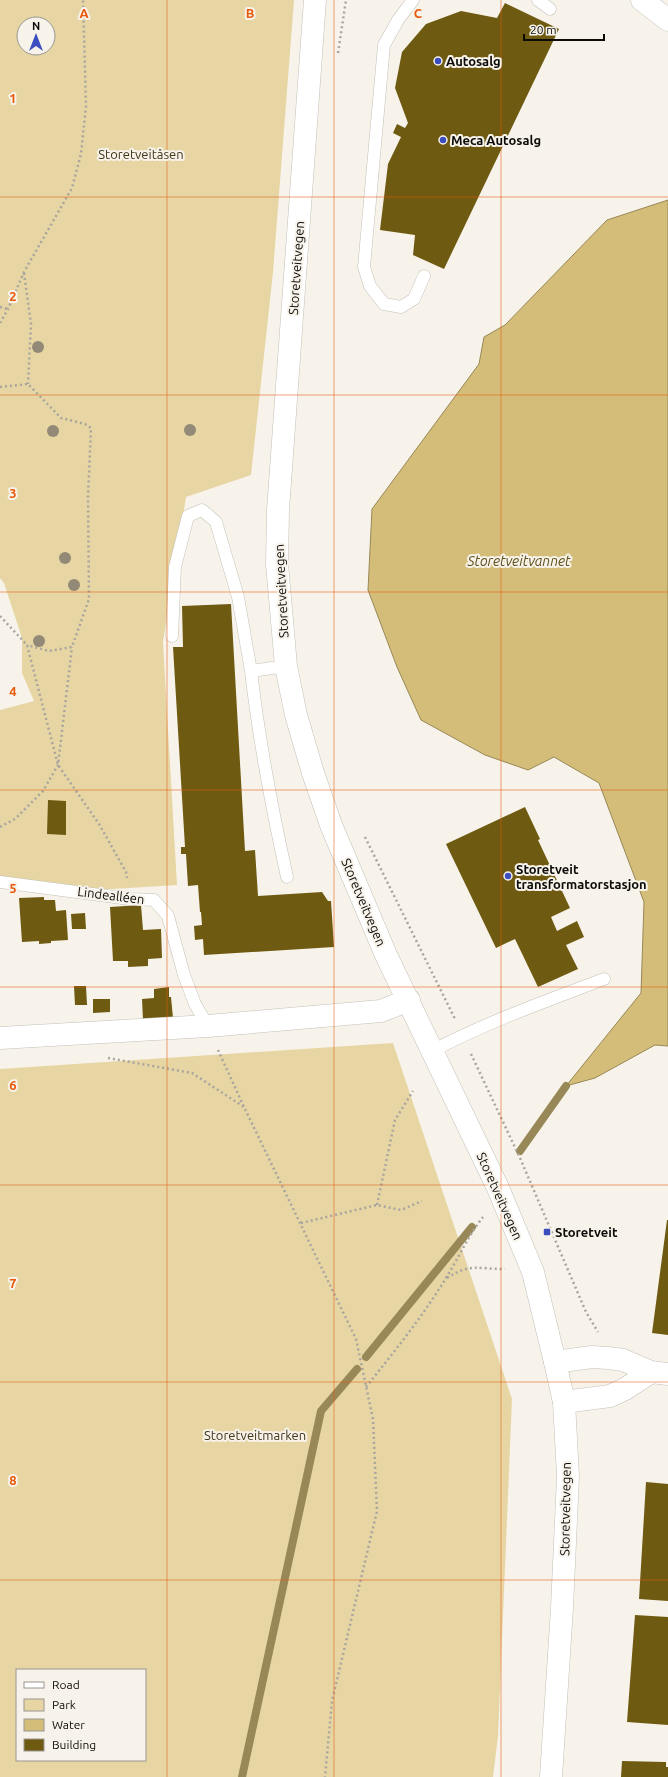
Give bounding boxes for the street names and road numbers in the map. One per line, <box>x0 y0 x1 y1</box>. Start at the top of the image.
street label: Storetveitvegen <box>286 221 306 315</box>
street label: Storetveitvegen <box>272 544 290 638</box>
street label: Storetveitvegen <box>339 856 389 948</box>
street label: Lindealléen <box>77 884 145 906</box>
street label: Storetveitvegen <box>474 1150 526 1242</box>
street label: Storetveitvegen <box>557 1462 573 1556</box>

